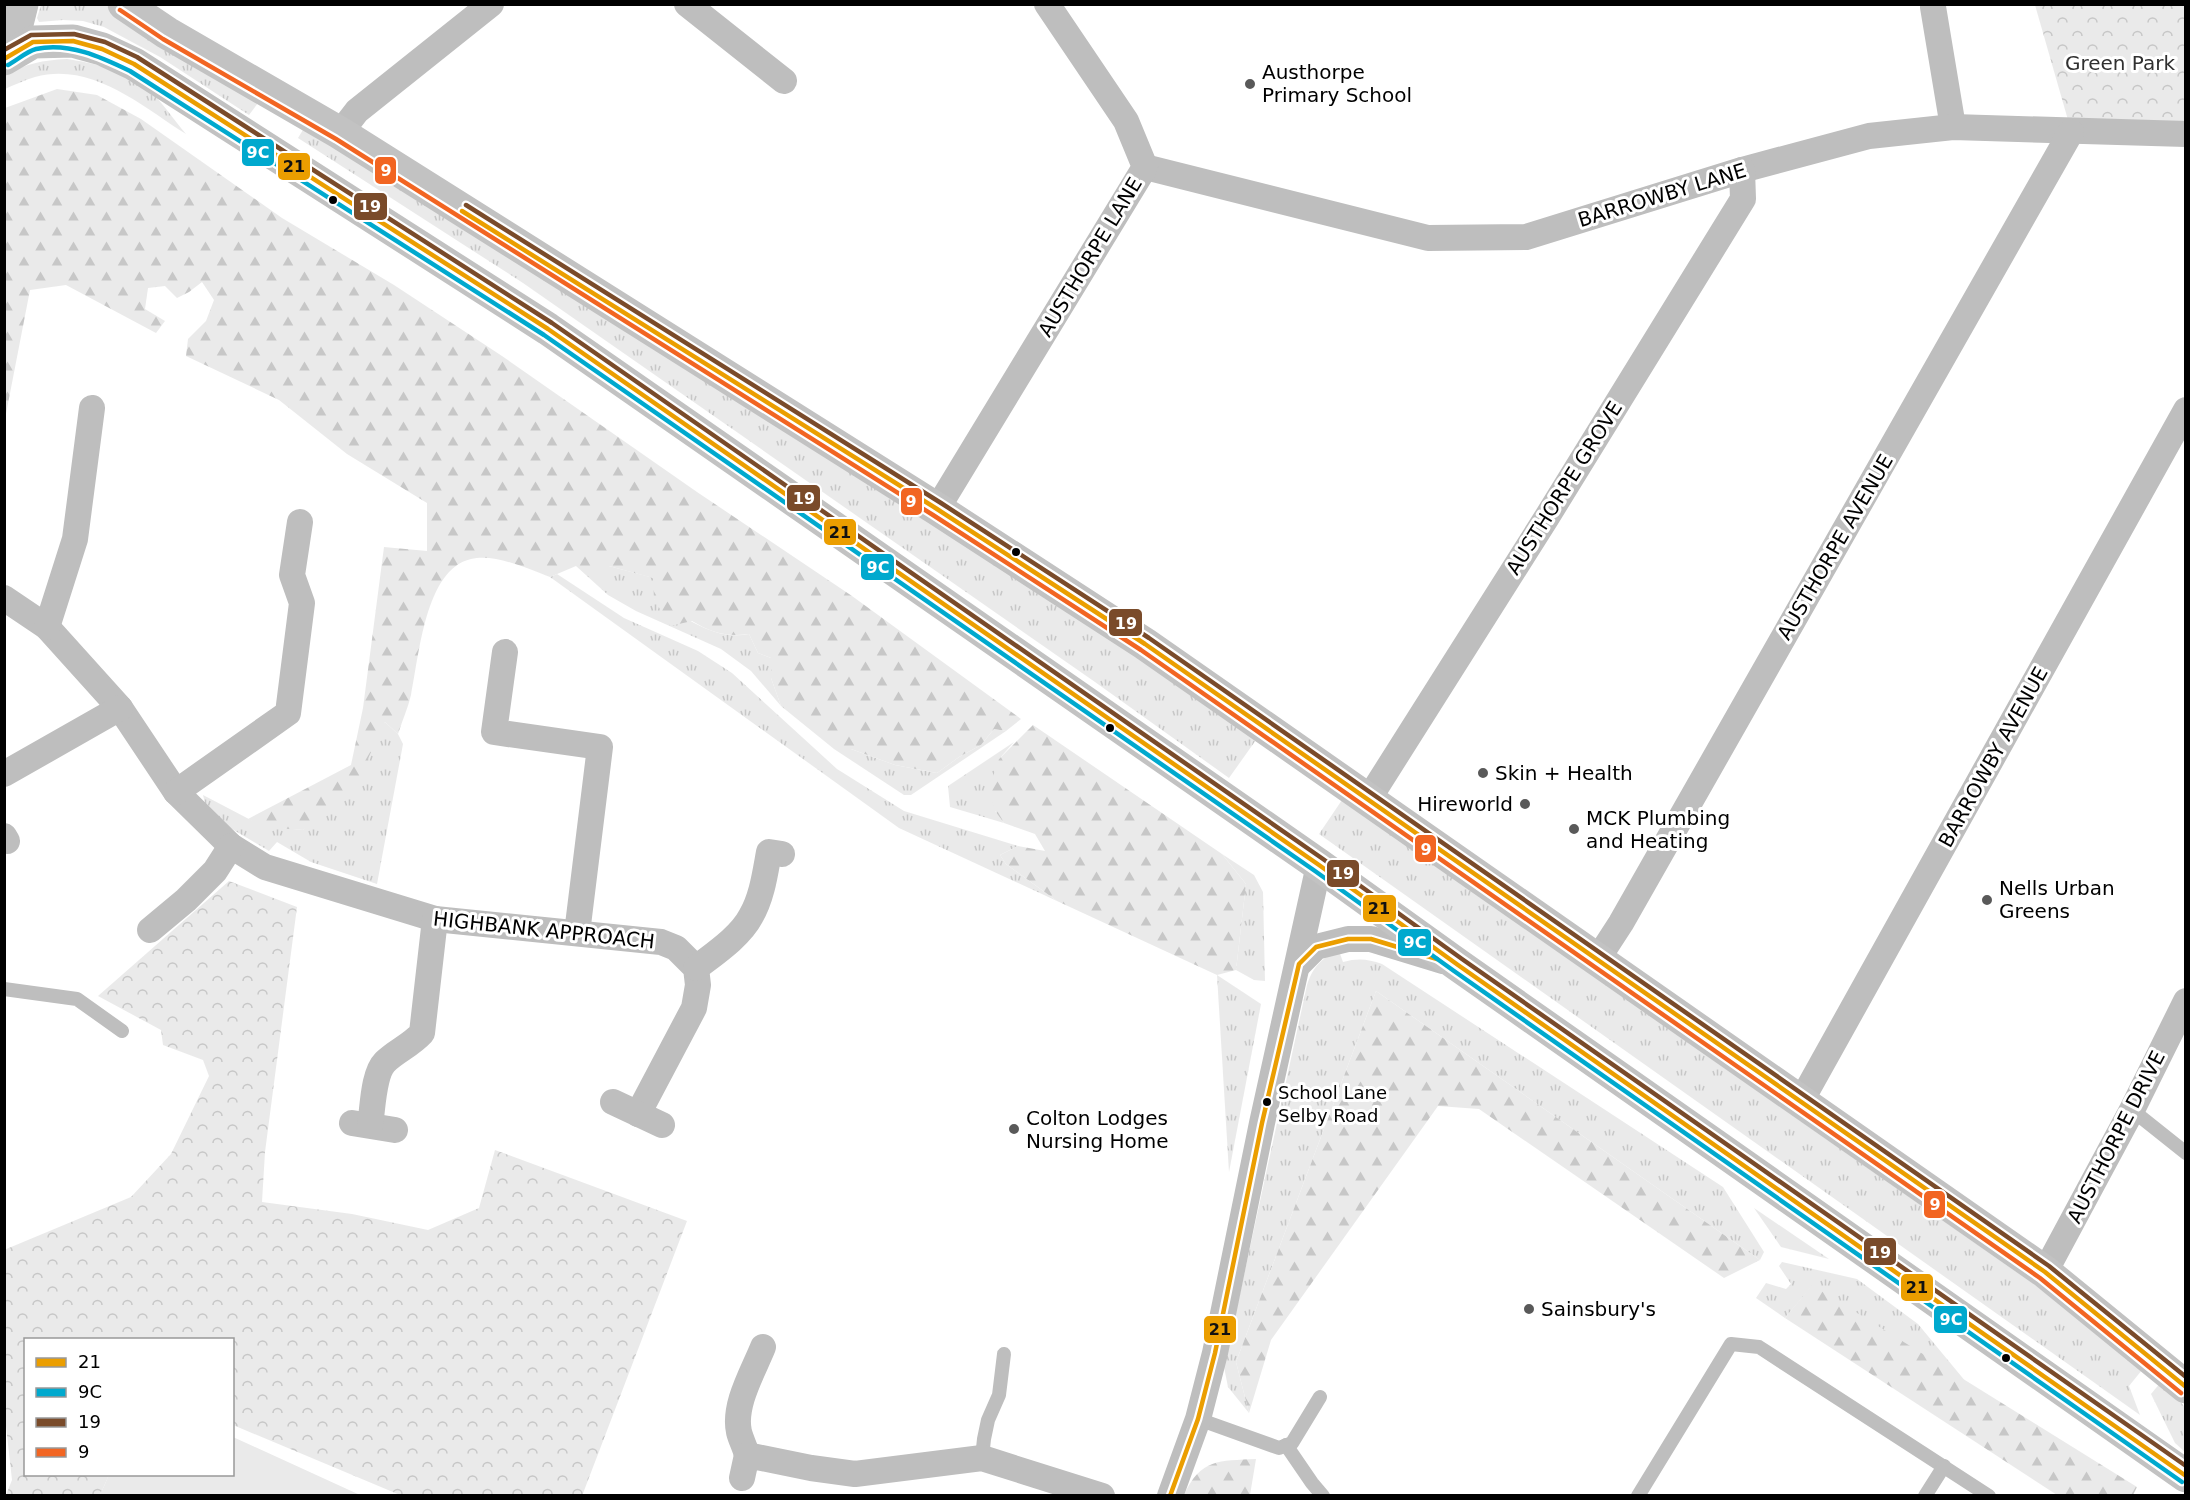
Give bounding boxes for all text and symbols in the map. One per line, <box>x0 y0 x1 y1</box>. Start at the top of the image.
park label: Green Park <box>2065 51 2175 75</box>
place label: Austhorpe Primary School <box>1262 60 1412 107</box>
marker: Austhorpe Primary School <box>1243 77 1257 91</box>
line badge: 9C <box>241 138 275 167</box>
text: 9C <box>247 143 269 162</box>
line badge: 21 <box>277 152 311 181</box>
line badge: 9 <box>374 156 397 185</box>
text: 21 <box>283 157 305 176</box>
street label: BARROWBY LANE <box>1575 158 1749 232</box>
text: 9 <box>380 161 392 180</box>
street label: AUSTHORPE LANE <box>1033 173 1147 341</box>
line badge: 19 <box>353 192 388 221</box>
unlabelled marker <box>327 194 339 206</box>
text: 19 <box>359 197 381 216</box>
street label: AUSTHORPE GROVE <box>1501 397 1627 579</box>
street label: AUSTHORPE AVENUE <box>1772 450 1898 644</box>
line badge: 19 <box>786 484 821 512</box>
line badge: 9 <box>900 487 923 516</box>
text: 19 <box>793 489 815 508</box>
text: 9 <box>905 492 917 511</box>
line badge: 21 <box>823 518 857 546</box>
text: 21 <box>829 523 851 542</box>
unlabelled marker <box>1010 546 1022 558</box>
line badge: 9C <box>860 553 895 581</box>
text: 9C <box>867 558 889 577</box>
line badge: 19 <box>1108 608 1143 637</box>
text: 19 <box>1115 614 1137 633</box>
street label: BARROWBY AVENUE <box>1933 662 2053 852</box>
unlabelled marker <box>1104 722 1116 734</box>
place label: Skin + Health <box>1495 761 1633 785</box>
marker: Skin + Health <box>1476 766 1490 780</box>
place label: Hireworld <box>1417 792 1513 816</box>
marker: Hireworld <box>1518 797 1532 811</box>
place label: MCK Plumbing and Heating <box>1586 806 1730 853</box>
marker: MCK Plumbing and Heating <box>1567 822 1581 836</box>
line badge: 9 <box>1414 834 1437 863</box>
text: 9 <box>1420 840 1432 859</box>
line badge: 19 <box>1326 859 1360 888</box>
text: 19 <box>1332 864 1354 883</box>
place label: Nells Urban Greens <box>1999 876 2115 923</box>
marker: Nells Urban Greens <box>1980 893 1994 907</box>
line badge: 21 <box>1362 894 1397 923</box>
text: 21 <box>1368 899 1390 918</box>
street label: HIGHBANK APPROACH <box>432 906 656 954</box>
line badge: 9C <box>1397 928 1432 957</box>
text: 9C <box>1404 933 1426 952</box>
street label: AUSTHORPE DRIVE <box>2062 1047 2170 1227</box>
place label: School Lane Selby Road <box>1278 1082 1387 1126</box>
marker: School Lane Selby Road <box>1261 1096 1273 1108</box>
place label: Colton Lodges Nursing Home <box>1026 1106 1169 1153</box>
marker: Colton Lodges Nursing Home <box>1007 1122 1021 1136</box>
line badge: 9 <box>1923 1190 1946 1219</box>
text: 9 <box>1929 1195 1941 1214</box>
line badge: 19 <box>1863 1237 1897 1266</box>
text: 19 <box>1869 1243 1891 1262</box>
line badge: 21 <box>1900 1273 1934 1302</box>
text: 21 <box>1906 1278 1928 1297</box>
place label: Sainsbury's <box>1541 1297 1656 1321</box>
marker: Sainsbury's <box>1522 1302 1536 1316</box>
line badge: 9C <box>1933 1305 1968 1334</box>
text: 9C <box>1940 1310 1962 1329</box>
line badge: 21 <box>1203 1315 1237 1344</box>
text: 21 <box>1209 1320 1231 1339</box>
legend <box>24 1338 234 1476</box>
text: 21 <box>78 1351 101 1372</box>
unlabelled marker <box>2000 1352 2012 1364</box>
text: 9C <box>78 1381 102 1402</box>
text: 19 <box>78 1411 101 1432</box>
text: 9 <box>78 1441 89 1462</box>

